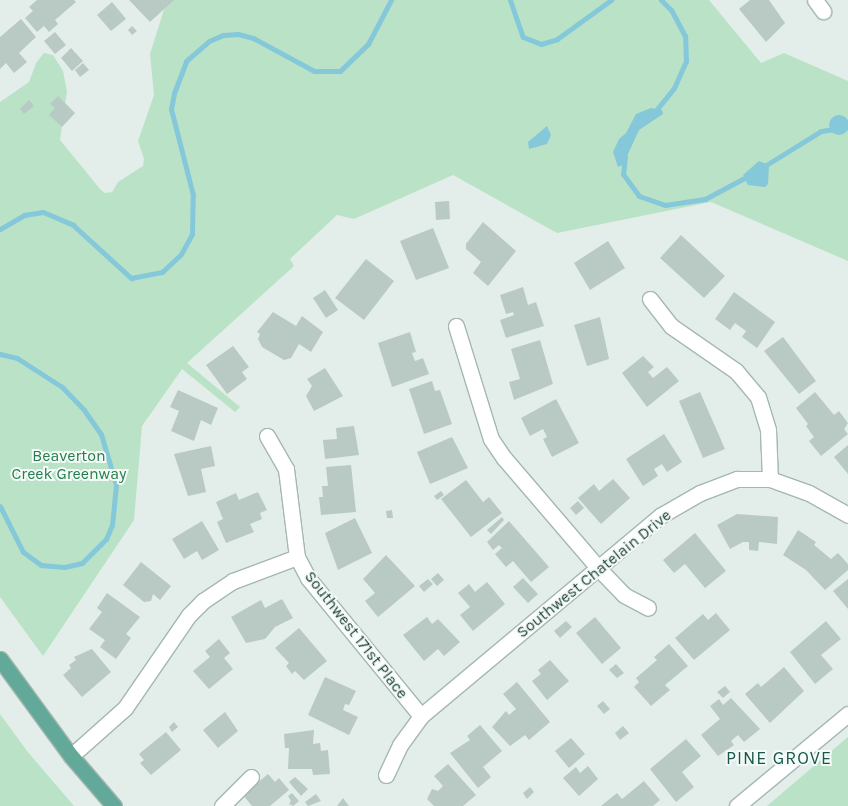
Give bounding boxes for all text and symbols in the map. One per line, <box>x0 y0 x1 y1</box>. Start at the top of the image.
park label: Beaverton Creek Greenway <box>12 446 126 484</box>
street label: Southwest Chatelain Drive <box>513 506 675 642</box>
street label: Southwest 171st Place <box>300 567 412 703</box>
district label: PINE GROVE <box>725 747 833 769</box>

